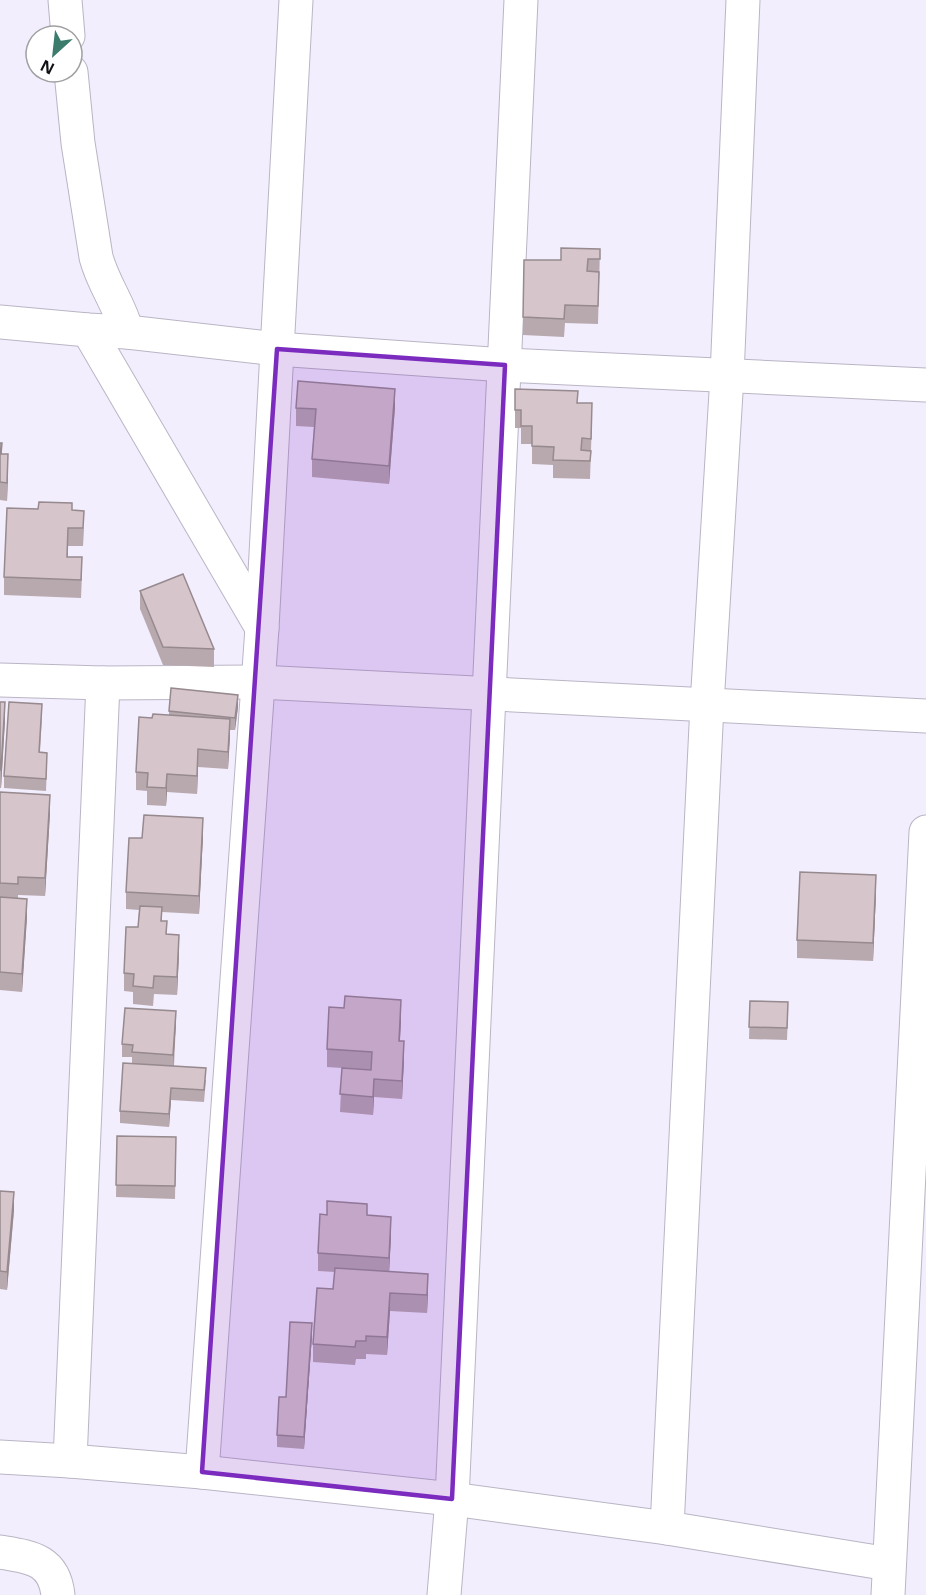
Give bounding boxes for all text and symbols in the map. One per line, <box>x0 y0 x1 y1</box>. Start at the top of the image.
north arrow <box>24 24 84 84</box>
text: N <box>36 55 58 80</box>

